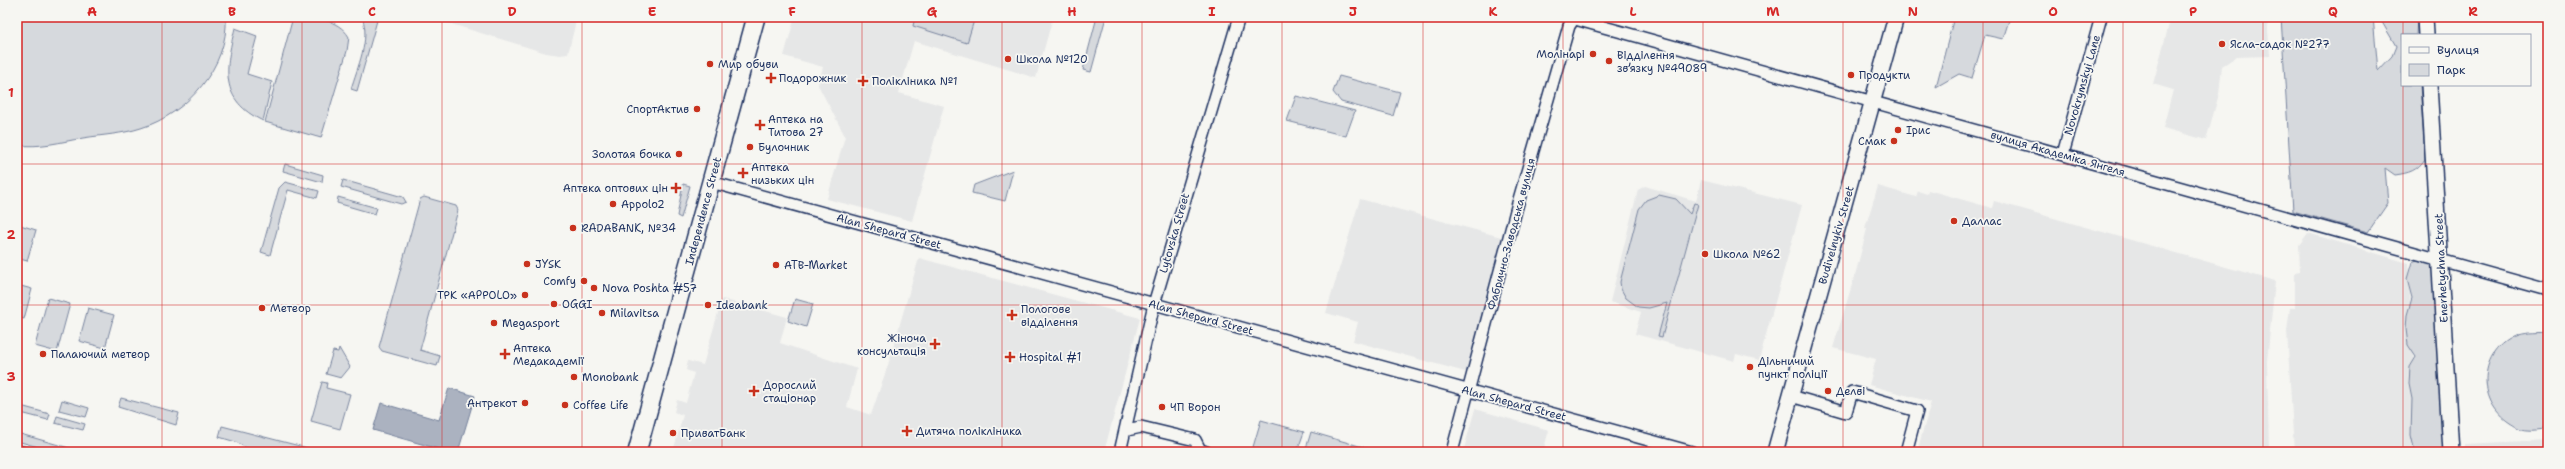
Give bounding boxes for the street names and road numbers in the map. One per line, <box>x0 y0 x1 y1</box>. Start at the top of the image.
street label: Novokrymskyi Lane <box>2061 33 2104 137</box>
street label: вулиця Академіка Янгеля <box>1989 127 2127 180</box>
street label: Independence Street <box>682 155 725 267</box>
street label: Фабрично-Заводська вулиця <box>1484 156 1539 312</box>
street label: Budivelnykiv Street <box>1815 184 1858 286</box>
street label: Lytovska Street <box>1156 191 1193 275</box>
street label: Alan Shepard Street <box>835 210 943 253</box>
street label: Enerhetychna Street <box>2431 213 2452 323</box>
street label: Alan Shepard Street <box>1147 296 1255 339</box>
street label: Alan Shepard Street <box>1460 382 1568 425</box>

